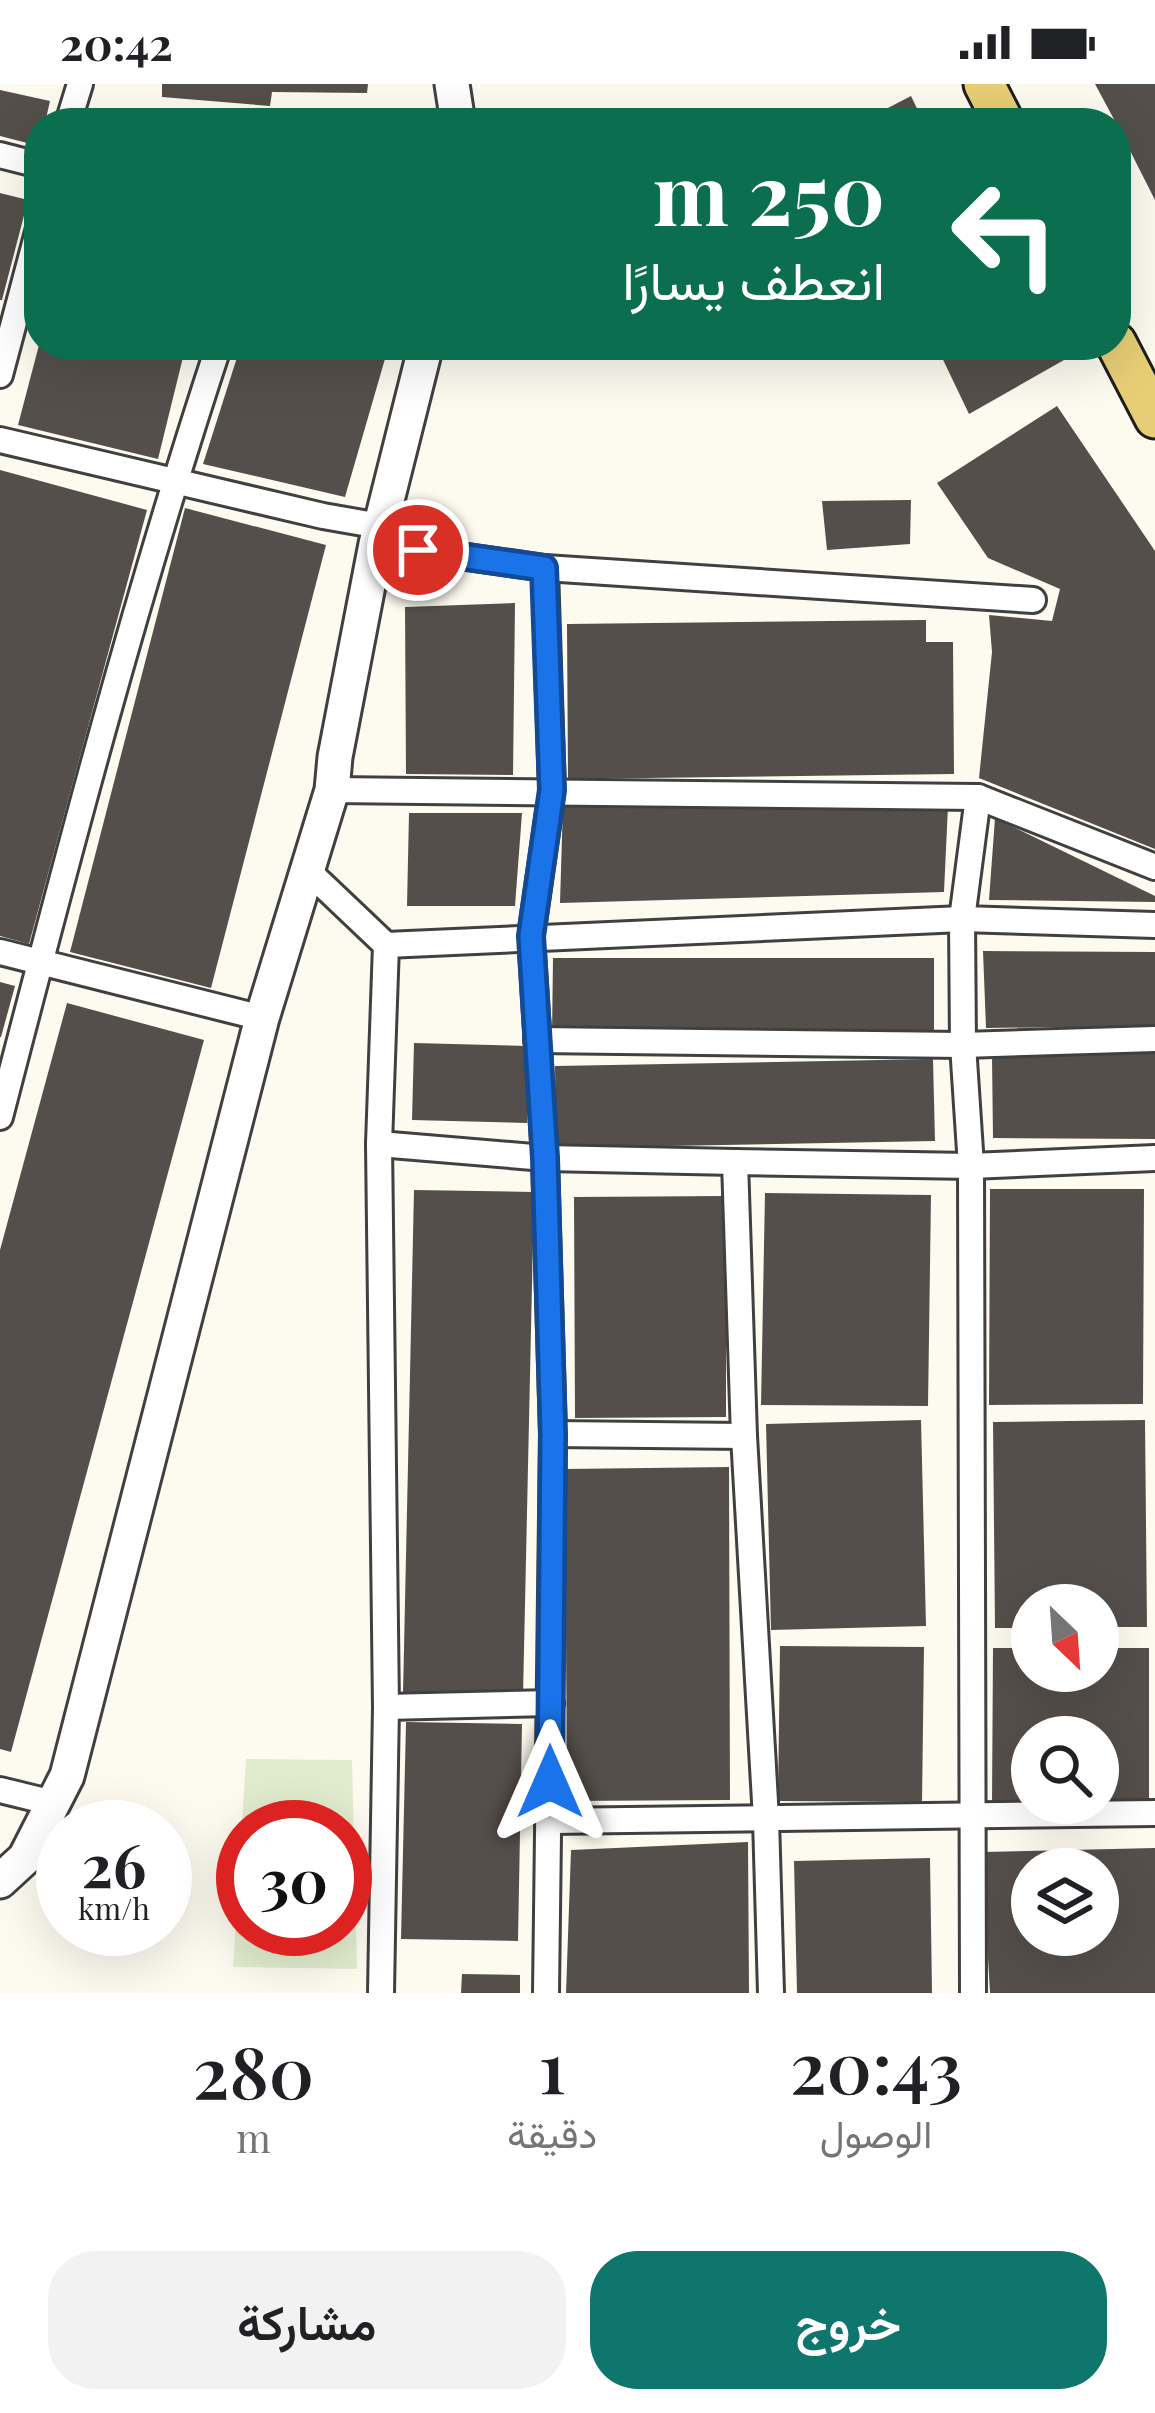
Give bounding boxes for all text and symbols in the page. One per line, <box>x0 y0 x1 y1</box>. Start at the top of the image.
text: 20:42 <box>60 12 173 72</box>
text: 250 m <box>653 135 885 247</box>
icon: left <box>927 156 1083 312</box>
text: انعطف يسارًا <box>622 242 885 314</box>
pin <box>367 499 469 601</box>
icon: arrive <box>385 517 451 583</box>
north arrow <box>1011 1584 1119 1692</box>
map controls <box>1011 1584 1119 1956</box>
button: search <box>1011 1716 1119 1824</box>
position arrow <box>487 1719 613 1845</box>
speed limit sign: 30 <box>216 1800 372 1956</box>
text: 26 <box>81 1823 147 1903</box>
button: layers <box>1011 1848 1119 1956</box>
text: km/h <box>78 1888 150 1928</box>
text: 1 <box>538 2016 566 2112</box>
text: 20:43 <box>790 2016 962 2112</box>
text: 280 <box>193 2021 314 2117</box>
text: دقيقة <box>507 2106 597 2158</box>
text: الوصول <box>820 2106 932 2158</box>
text: m <box>236 2111 271 2163</box>
button: مشاركة <box>48 2251 566 2389</box>
button: خروج <box>590 2251 1107 2389</box>

